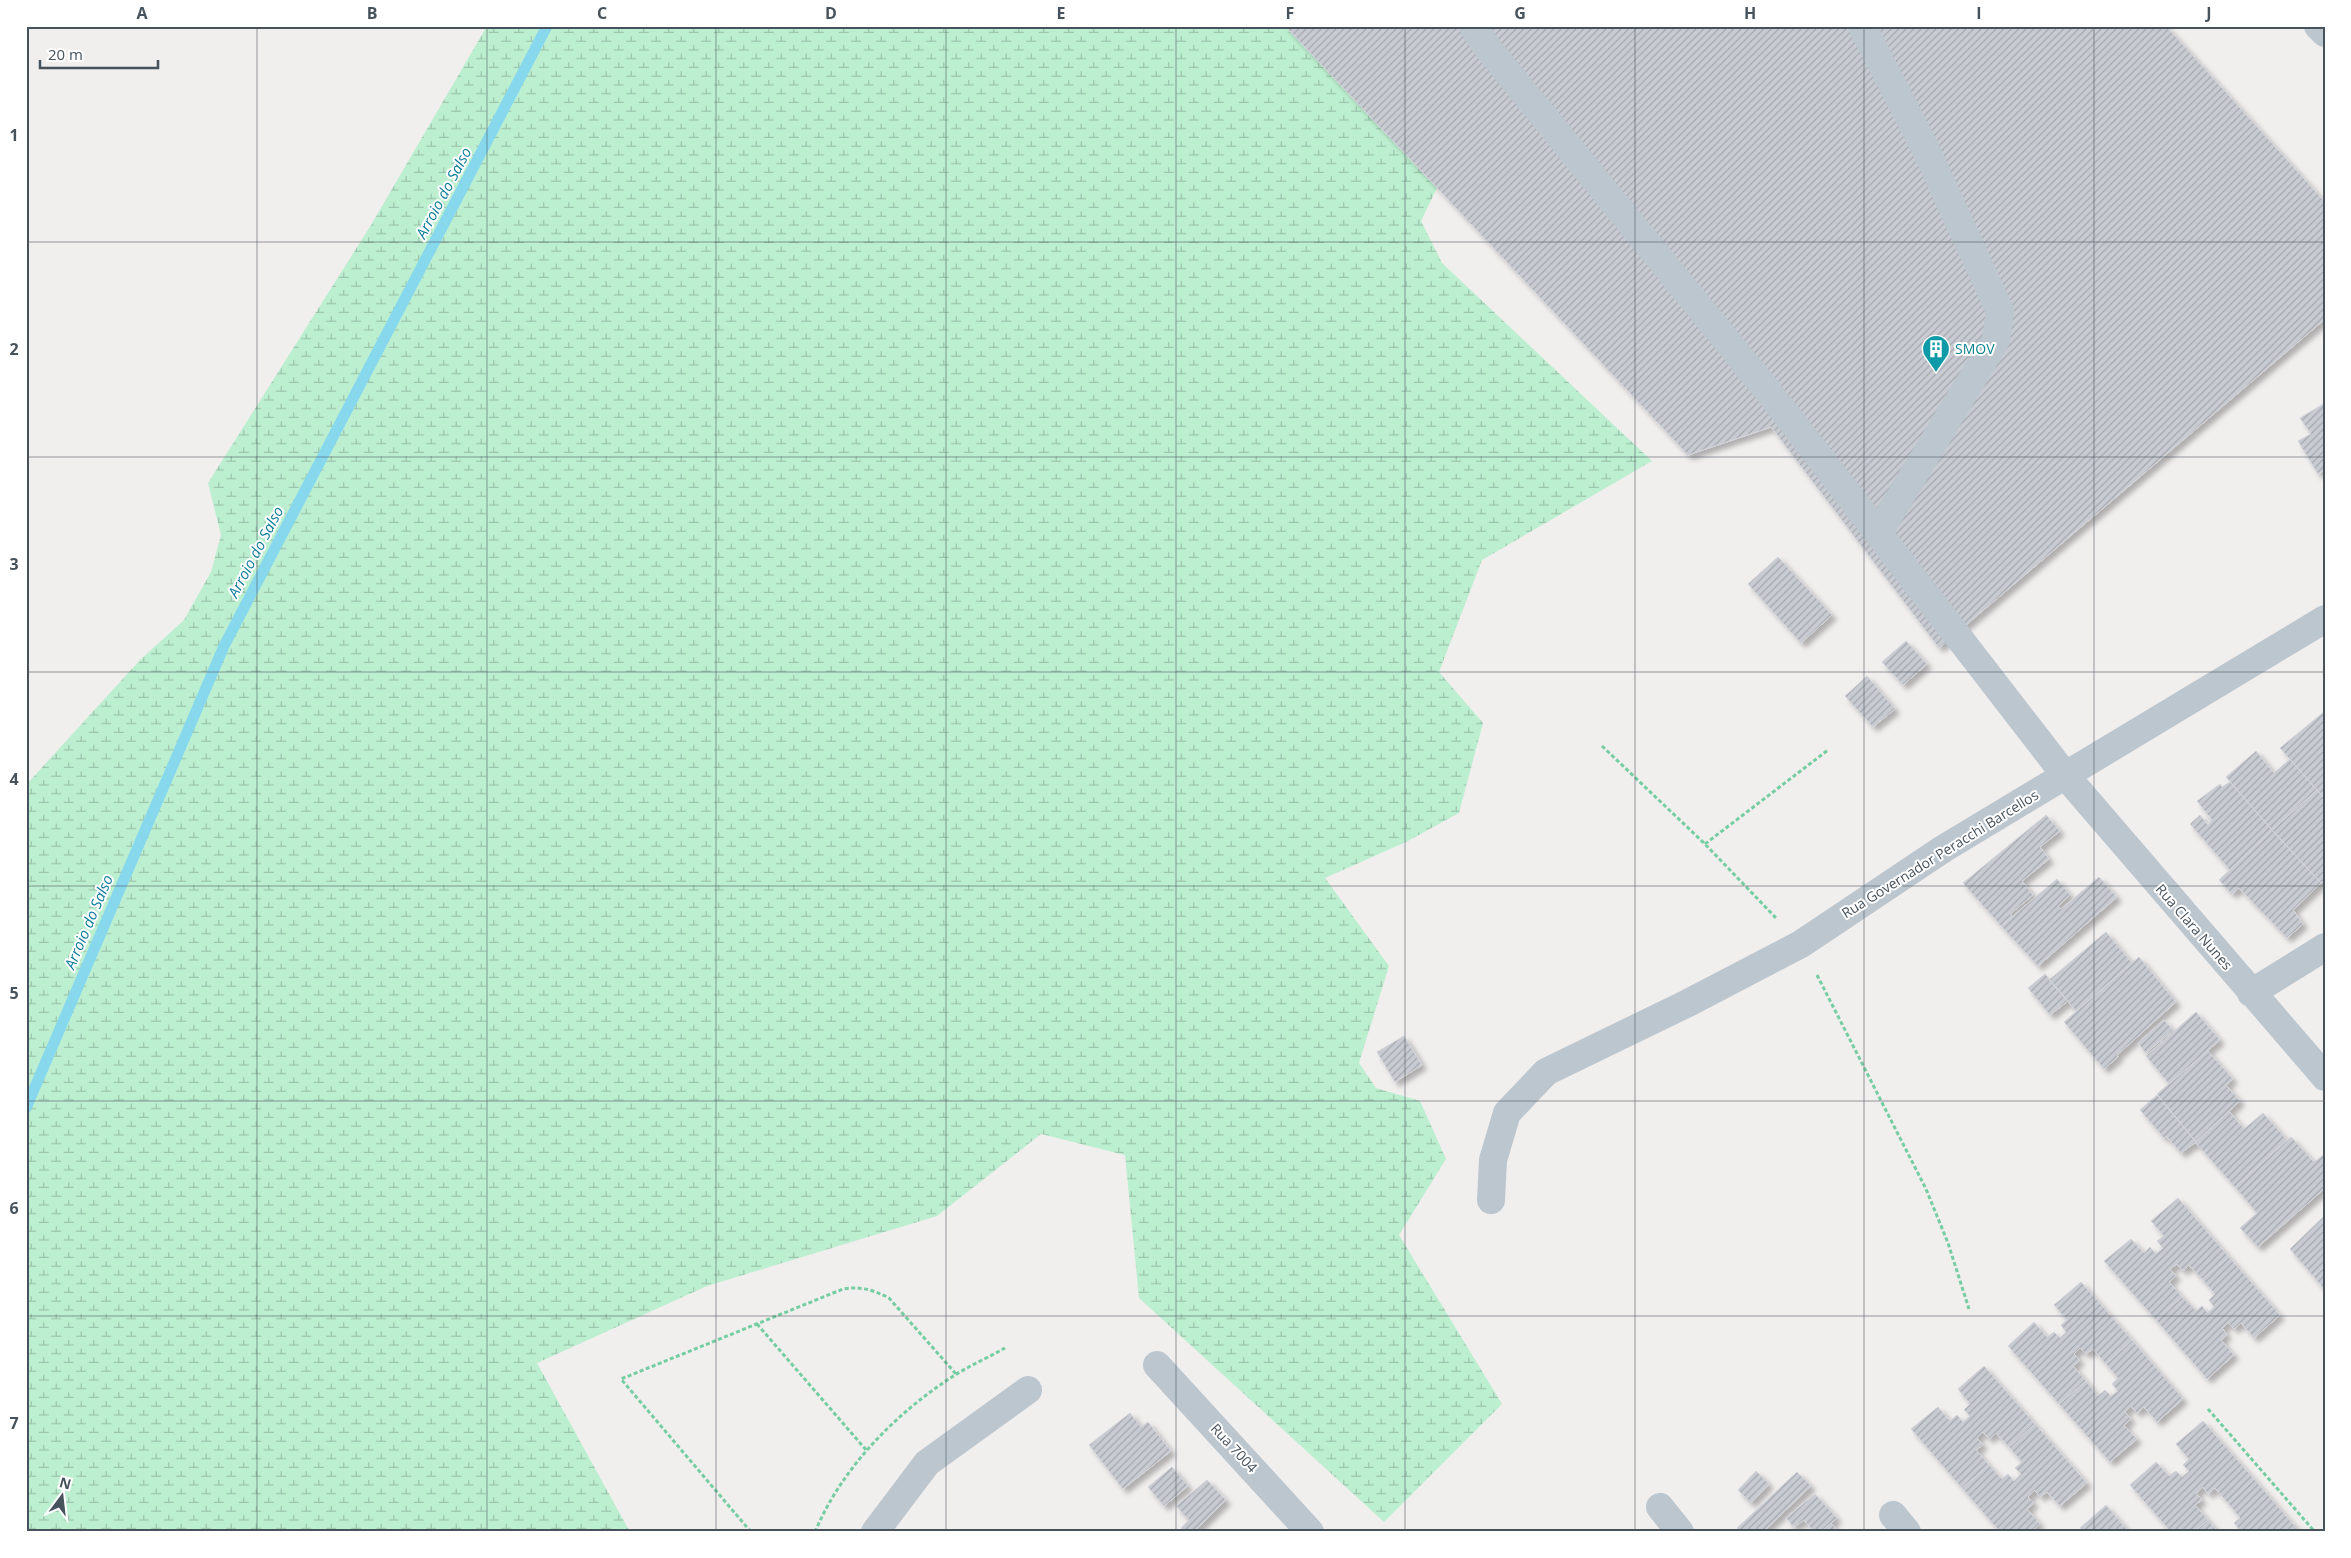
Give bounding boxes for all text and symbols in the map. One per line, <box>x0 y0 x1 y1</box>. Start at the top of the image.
text: A <box>136 2 148 24</box>
text: B <box>367 2 377 24</box>
text: C <box>597 2 607 24</box>
text: D <box>825 2 837 24</box>
text: E <box>1057 2 1066 24</box>
text: F <box>1286 2 1294 24</box>
text: G <box>1514 2 1526 24</box>
text: H <box>1744 2 1756 24</box>
text: I <box>1976 2 1982 24</box>
text: J <box>2204 2 2212 24</box>
scale bar <box>40 38 158 70</box>
text: 20 m <box>48 44 83 64</box>
text: 1 <box>9 124 19 146</box>
water label: Arroio do Salso <box>410 143 476 243</box>
building icon: SMOV <box>1921 334 1951 373</box>
text: 2 <box>9 338 19 360</box>
place label: SMOV <box>1955 339 1995 358</box>
water label: Arroio do Salso <box>222 502 288 602</box>
text: 3 <box>9 553 19 575</box>
text: 4 <box>9 768 19 790</box>
street label: Rua Governador Peracchi Barcellos <box>1838 785 2042 922</box>
water label: Arroio do Salso <box>59 871 117 973</box>
street label: Rua Clara Nunes <box>2152 880 2237 974</box>
text: 5 <box>9 982 19 1004</box>
text: 6 <box>9 1197 19 1219</box>
text: 7 <box>9 1412 19 1434</box>
street label: Rua 7004 <box>1207 1419 1262 1476</box>
north arrow <box>38 1470 88 1520</box>
text: N <box>58 1472 73 1494</box>

